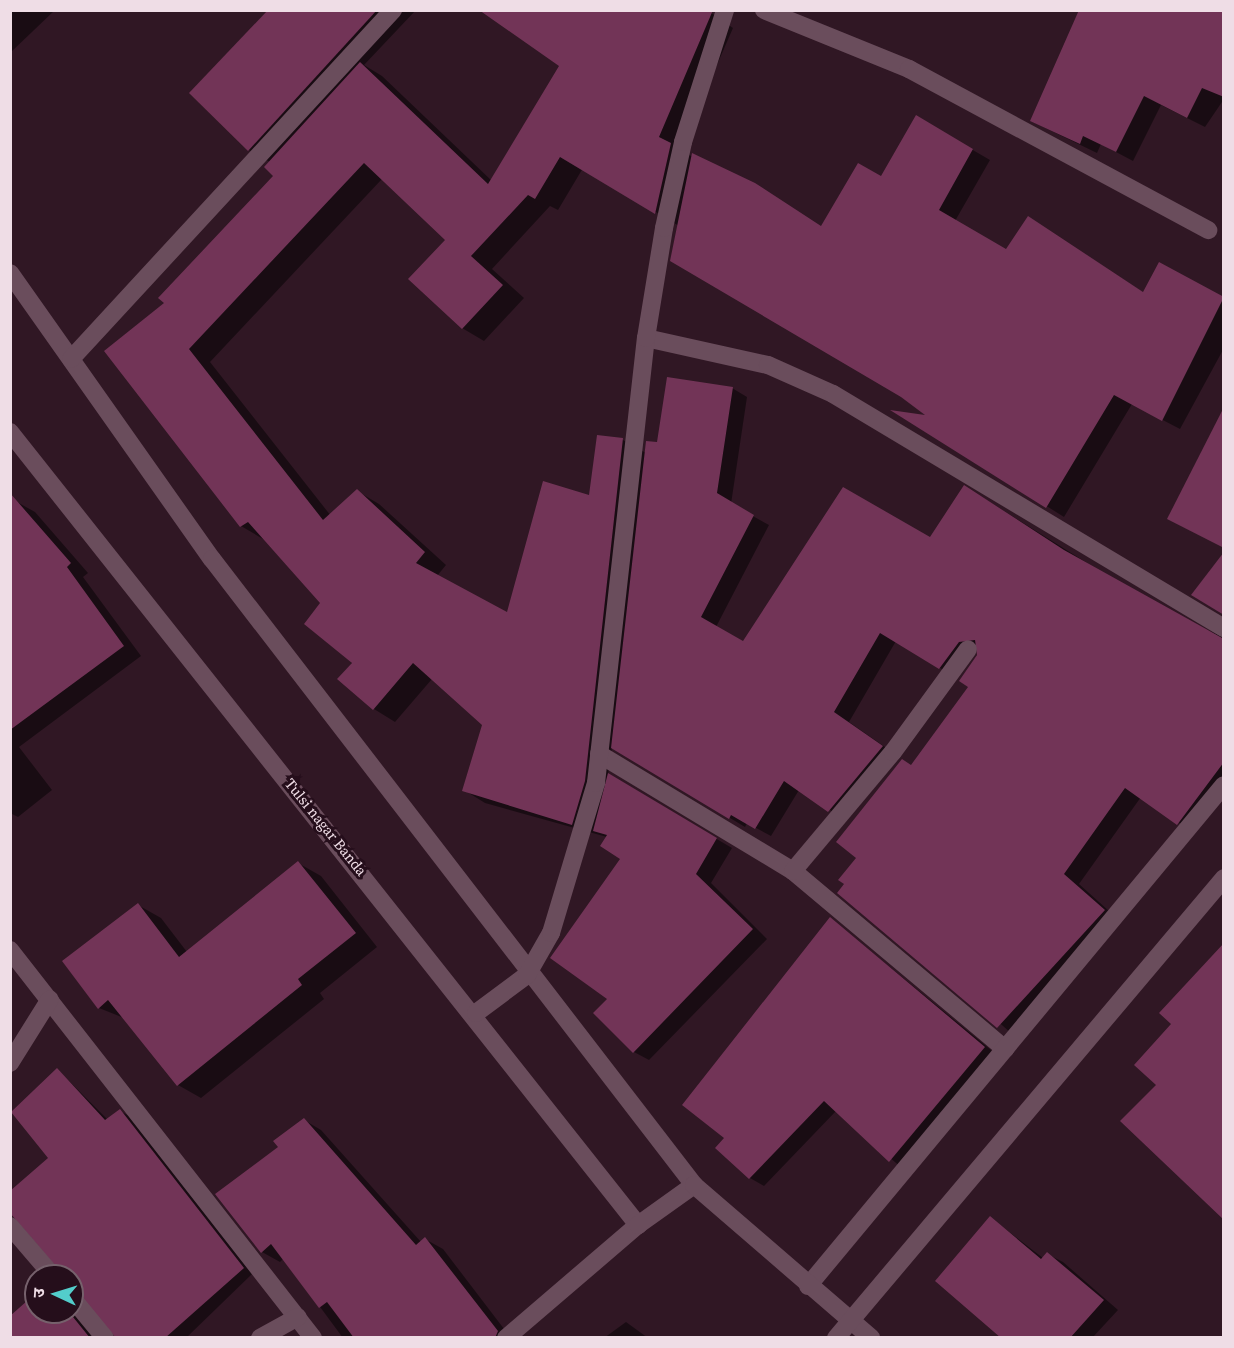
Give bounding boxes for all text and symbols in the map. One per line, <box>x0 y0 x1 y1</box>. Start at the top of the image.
street label: Tulsi nagar Banda <box>281 775 371 879</box>
north arrow <box>24 1264 84 1324</box>
text: उ <box>27 1287 49 1298</box>

